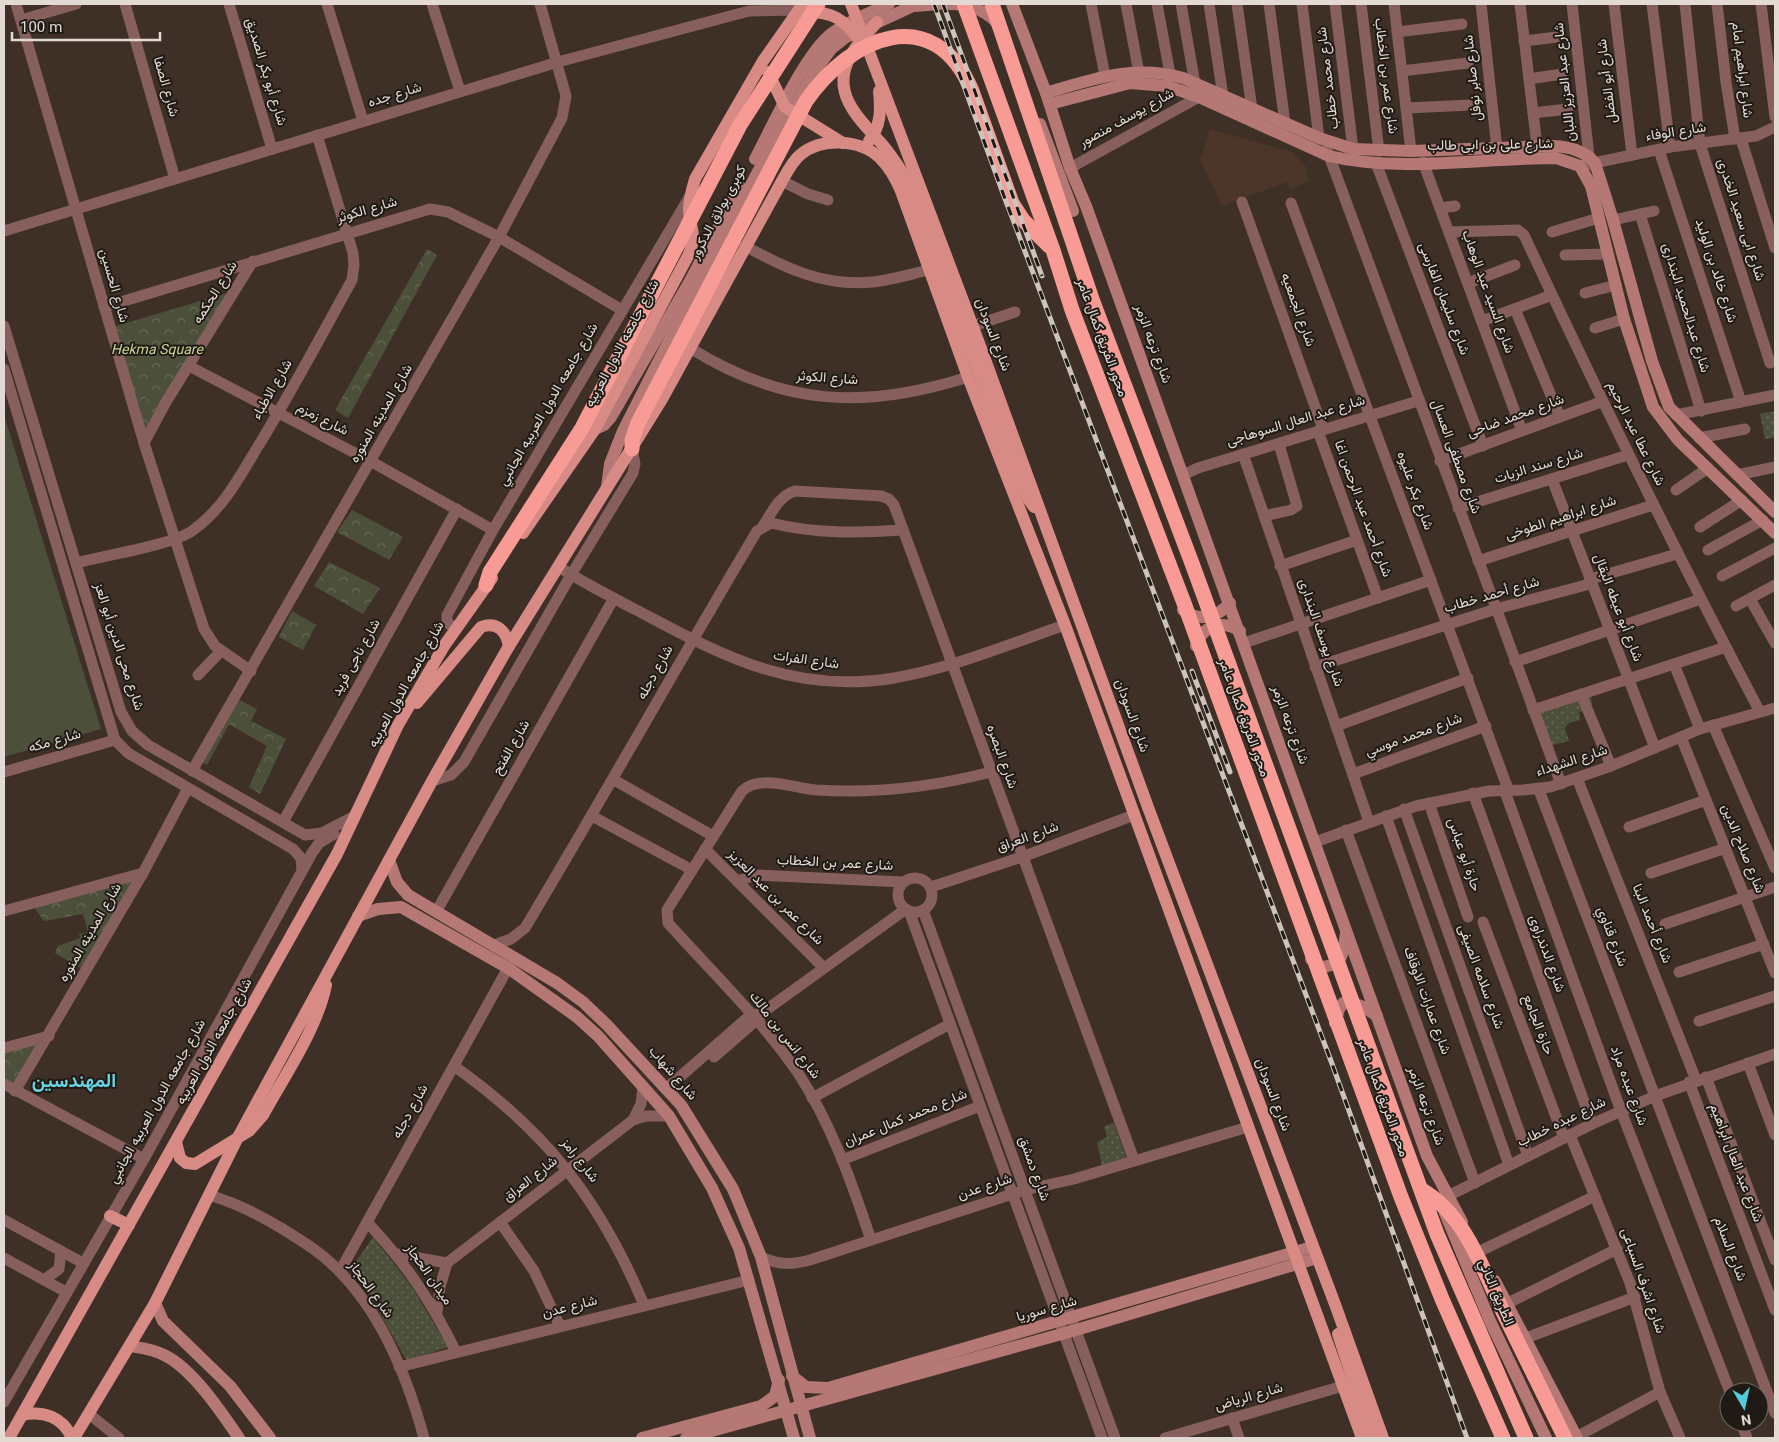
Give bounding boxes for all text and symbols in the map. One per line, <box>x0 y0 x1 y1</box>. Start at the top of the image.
scale bar <box>12 10 160 42</box>
street label: شارع أبو بكر الصديق <box>238 15 292 129</box>
text: 100 m <box>20 17 62 40</box>
street label: شارع عمر بن الخطاب <box>1367 17 1403 135</box>
street label: شارع ابراهيم امام <box>1724 20 1758 120</box>
street label: شارع عبد العزيز اللبان <box>1549 21 1583 143</box>
street label: شارع محمد خطاب <box>1312 26 1346 130</box>
street label: شارع صابر نوفل <box>1459 34 1489 122</box>
street label: شارع أبو الفضل <box>1592 37 1624 125</box>
street label: شارع الصفا <box>146 54 184 120</box>
street label: شارع جده <box>365 77 425 115</box>
street label: شارع يوسف منصور <box>1074 84 1179 155</box>
street label: شارع الوفاء <box>1644 117 1708 149</box>
street label: شارع على بن ابى طالب <box>1427 134 1553 158</box>
street label: شارع ابى سعيد الخدرى <box>1710 156 1770 284</box>
street label: كوبرى بولاق الدكرور <box>684 162 753 265</box>
street label: شارع الكوثر <box>333 192 400 230</box>
street label: شارع خالد بن الوليد <box>1688 216 1742 326</box>
street label: شارع السيد عبد الوهاب <box>1454 227 1520 357</box>
street label: شارع سليمان الفارسى <box>1411 239 1475 359</box>
street label: شارع عبدالحميد البندارى <box>1655 240 1715 376</box>
street label: شارع الحسين <box>92 246 134 326</box>
street label: شارع الحكمه <box>188 257 244 329</box>
street label: شارع الجمعيه <box>1273 270 1321 350</box>
street label: محور الفريق كمال عامر <box>1069 275 1133 400</box>
street label: شارع جامعه الدول العربيه <box>580 276 666 412</box>
street label: شارع السودان <box>968 295 1016 375</box>
street label: شارع ترعه الزمر <box>1127 300 1177 387</box>
street label: شارع جامعه الدول العربيه الجانبي <box>493 319 605 491</box>
park label: Hekma Square <box>111 340 204 362</box>
street label: شارع الاطباء <box>247 356 299 424</box>
street label: شارع المدينه المنوره <box>345 360 419 468</box>
street label: شارع الكوثر <box>794 366 859 392</box>
street label: شارع عطا عبد الرحيم <box>1600 378 1670 490</box>
street label: شارع محمد ضاحى <box>1464 389 1568 445</box>
street label: شارع عبد العال السوهاجى <box>1224 390 1368 454</box>
street label: شارع مصطفى العسال <box>1424 397 1486 517</box>
street label: شارع زمزم <box>292 398 352 442</box>
street label: شارع أحمد عبد الرحمن اغا <box>1327 437 1397 581</box>
street label: شارع سند الزيات <box>1492 443 1586 491</box>
street label: شارع بكر عليوه <box>1390 448 1438 534</box>
street label: شارع ابراهيم الطوخى <box>1503 491 1619 547</box>
street label: شارع أبو عيطه البقال <box>1586 551 1648 665</box>
street label: شارع أحمد خطاب <box>1442 572 1542 620</box>
street label: شارع يوسف البندارى <box>1291 576 1349 690</box>
street label: شارع محى الدين أبو العز <box>87 579 149 714</box>
street label: شارع ناجى فريد <box>327 615 387 701</box>
street label: شارع جامعه الدول العربيه <box>363 618 451 752</box>
street label: شارع دجله <box>632 642 680 704</box>
street label: شارع الفرات <box>772 646 840 676</box>
street label: محور الفريق كمال عامر <box>1211 655 1275 780</box>
street label: شارع السودان <box>1108 676 1154 756</box>
street label: شارع ترعه الزمر <box>1264 681 1314 768</box>
street label: شارع محمد موسي <box>1362 708 1466 764</box>
street label: شارع الفتح <box>487 716 537 780</box>
street label: شارع البصره <box>979 722 1023 792</box>
street label: شارع مكه <box>26 724 84 760</box>
street label: شارع الشهداء <box>1533 740 1611 784</box>
street label: شارع صلاح الدين <box>1714 801 1770 897</box>
street label: حارة أبو عباس <box>1440 815 1486 895</box>
street label: شارع العراق <box>994 817 1062 859</box>
street label: شارع عمر بن عبد العزيز <box>721 844 828 951</box>
street label: شارع عمر بن الخطاب <box>776 850 894 878</box>
street label: شارع المدينه المنوره <box>54 879 128 987</box>
street label: شارع أحمد البنا <box>1625 881 1677 967</box>
street label: شارع قناوي <box>1589 904 1633 970</box>
street label: شارع الدندراوى <box>1522 912 1570 996</box>
street label: شارع سلامه الصيفى <box>1451 921 1509 1033</box>
street label: شارع عمارات الاوقاف <box>1396 944 1456 1058</box>
street label: شارع جامعه الدول العربيه <box>171 975 259 1109</box>
street label: شارع انس بن مالك <box>743 987 825 1085</box>
street label: حارة الجامع <box>1515 991 1559 1059</box>
street label: شارع جامعه الدول العربيه الجانبي <box>103 1016 213 1188</box>
street label: محور الفريق كمال عامر <box>1350 1035 1414 1160</box>
street label: شارع شهاب <box>642 1042 702 1106</box>
street label: شارع عبده مراد <box>1603 1043 1653 1129</box>
street label: شارع السودان <box>1248 1055 1296 1135</box>
street label: شارع ترعه الزمر <box>1400 1062 1450 1149</box>
district label: المهندسين <box>32 1068 116 1097</box>
street label: شارع دجله <box>387 1081 435 1143</box>
street label: شارع محمد كمال عمران <box>841 1084 971 1154</box>
street label: شارع عبده خطاب <box>1514 1092 1610 1154</box>
street label: شارع عبد العال ابراهيم <box>1702 1100 1768 1226</box>
street label: شارع رامز <box>554 1133 604 1188</box>
street label: شارع دمشق <box>1011 1134 1055 1204</box>
street label: شارع العراق <box>499 1151 563 1209</box>
street label: شارع عدن <box>955 1169 1015 1207</box>
street label: شارع السلام <box>1707 1213 1751 1285</box>
street label: شارع اشرف السباعى <box>1614 1225 1670 1337</box>
street label: ميدان الحجاز <box>398 1239 457 1311</box>
street label: شارع الحجاز <box>341 1256 399 1323</box>
street label: الطريق الثاني <box>1471 1256 1519 1330</box>
street label: شارع عدن <box>540 1291 600 1325</box>
street label: شارع سوريا <box>1014 1291 1080 1329</box>
street label: شارع الرياض <box>1212 1378 1286 1418</box>
north arrow <box>1719 1382 1769 1432</box>
text: N <box>1739 1406 1752 1430</box>

